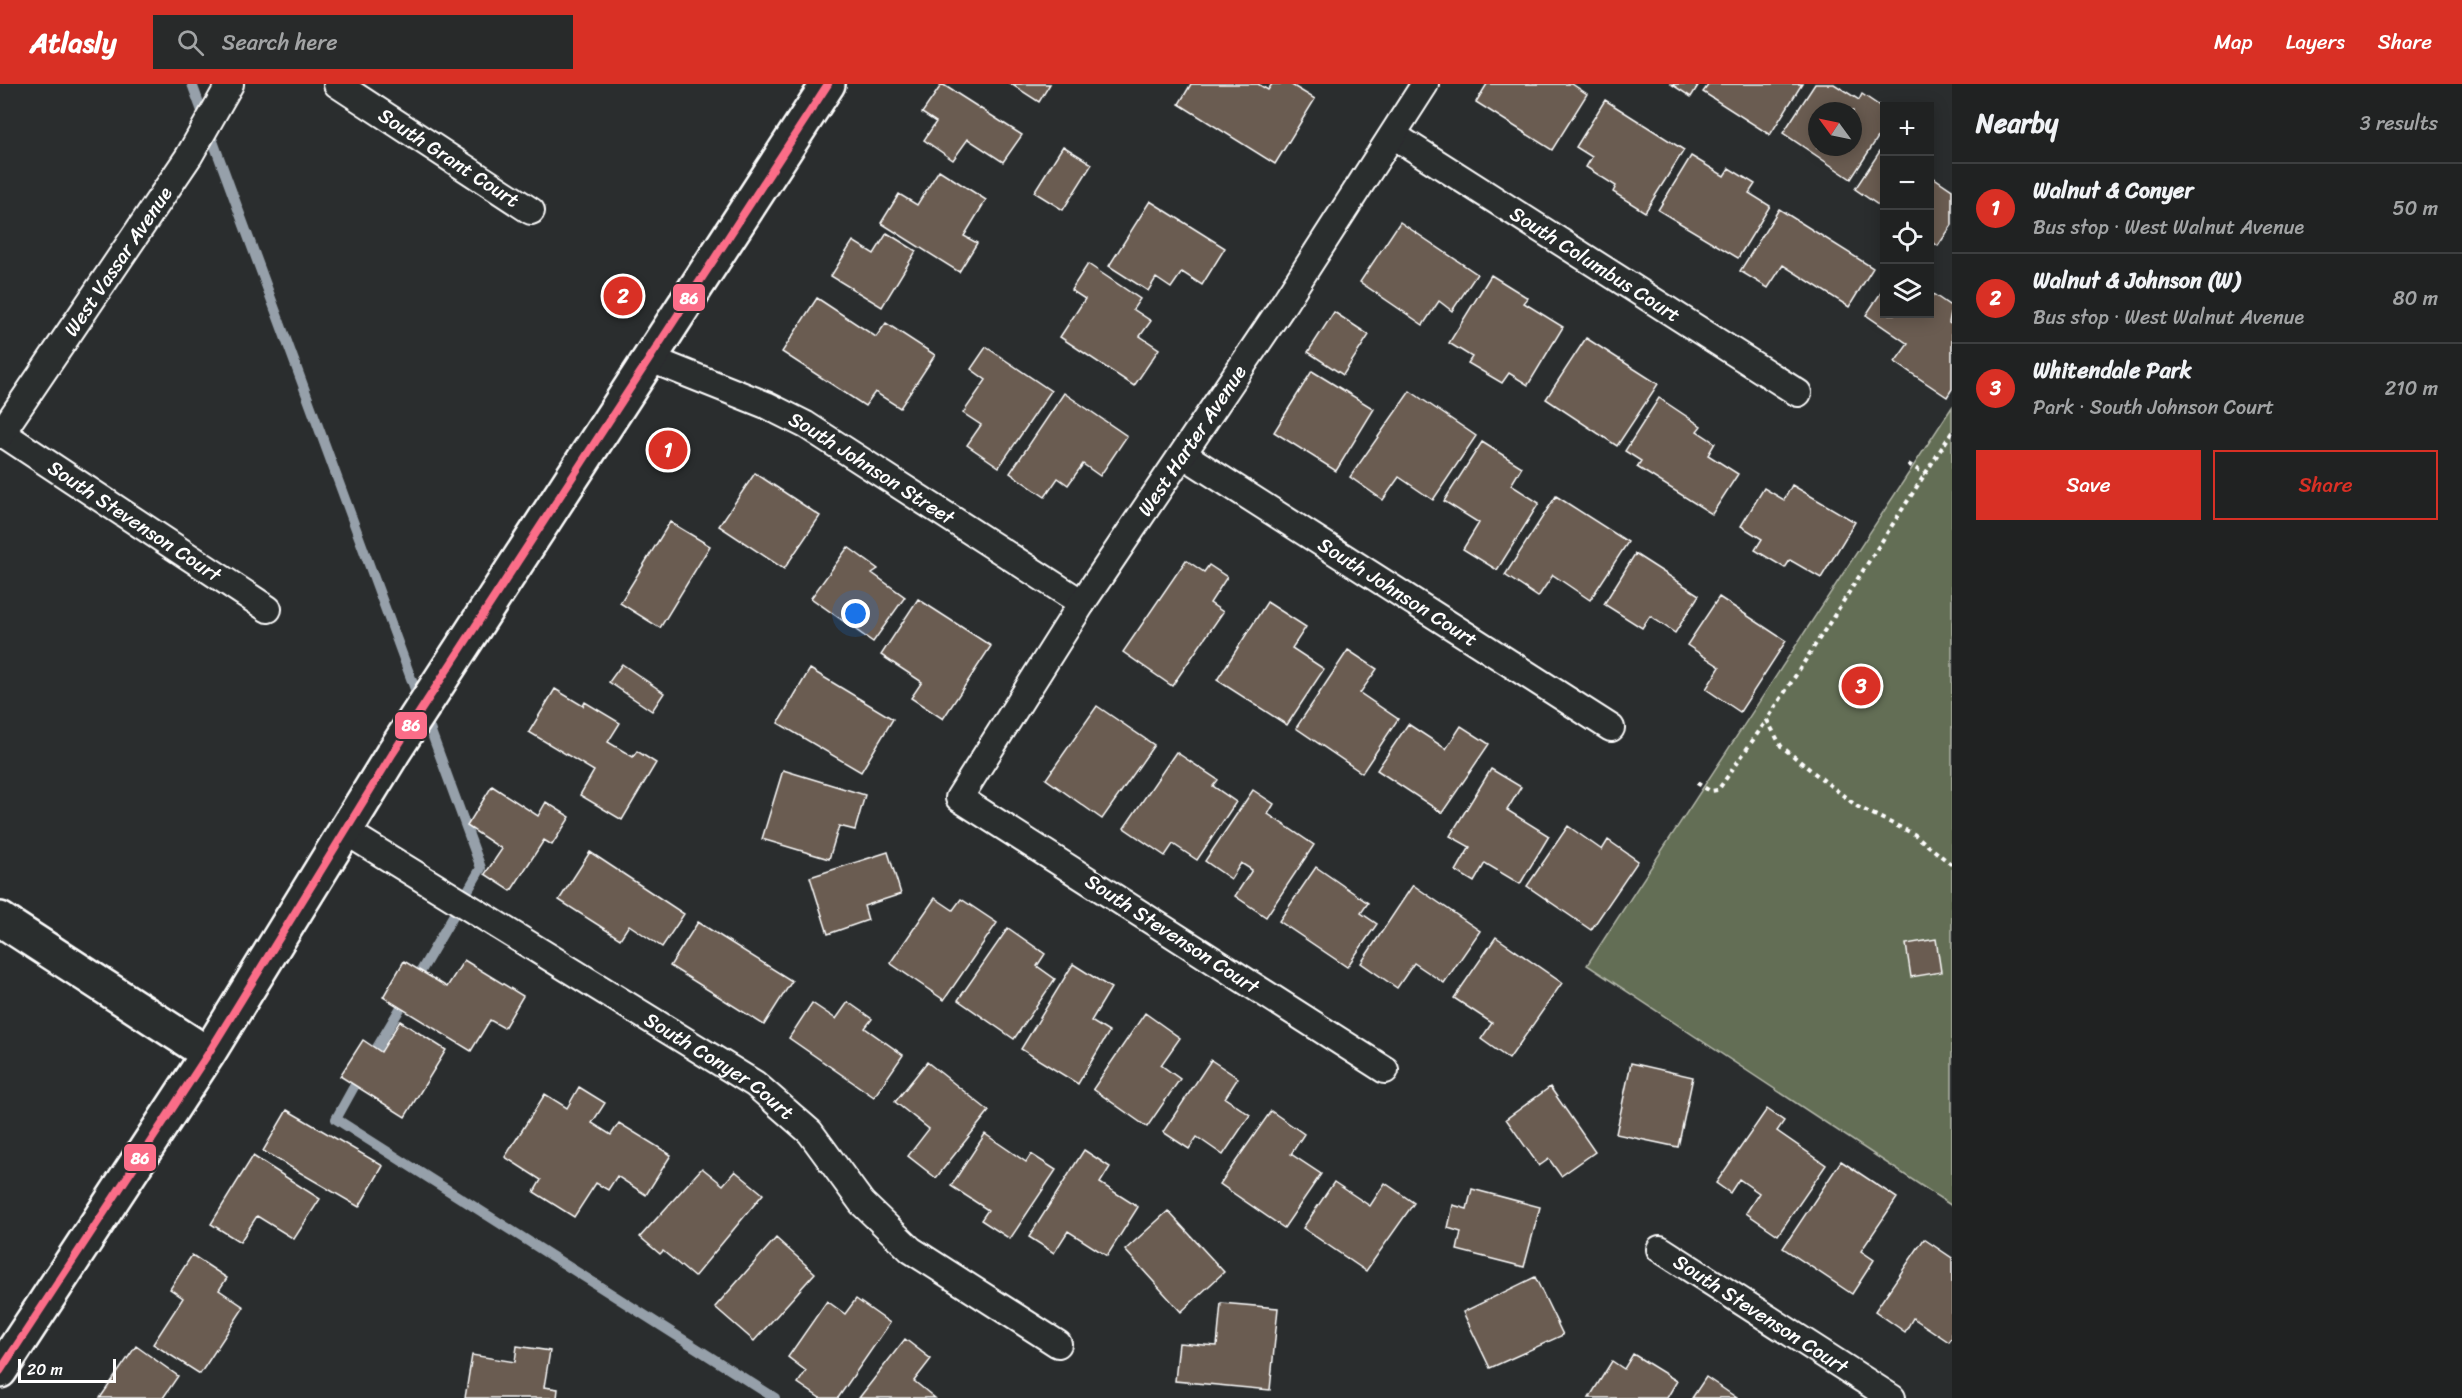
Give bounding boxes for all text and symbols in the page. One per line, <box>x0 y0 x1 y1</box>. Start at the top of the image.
search box <box>153 15 573 69</box>
text: Atlasly <box>30 18 117 67</box>
text: Search here <box>222 23 338 62</box>
text: Map <box>2214 23 2253 61</box>
text: Layers <box>2286 23 2345 61</box>
text: Share <box>2378 23 2432 61</box>
icon: search <box>174 26 207 59</box>
street label: South Grant Court <box>371 98 527 217</box>
text: Nearby <box>1976 100 2058 146</box>
north arrow <box>1808 102 1862 156</box>
map controls <box>1880 102 1934 318</box>
button: + <box>1880 102 1934 156</box>
text: 3 results <box>2360 106 2438 141</box>
button: − <box>1880 156 1934 210</box>
text: Walnut & Conyer <box>2033 171 2193 210</box>
street label: West Vassar Avenue <box>54 178 182 344</box>
text: 1 <box>1991 191 2000 226</box>
text: 50 m <box>2393 191 2438 226</box>
street label: South Columbus Court <box>1503 196 1688 332</box>
button: locate <box>1880 210 1934 264</box>
text: Bus stop · West Walnut Avenue <box>2033 210 2304 245</box>
text: Walnut & Johnson (W) <box>2033 261 2240 300</box>
button: layers <box>1880 264 1934 318</box>
pin: 2 <box>604 274 642 318</box>
text: 2 <box>1990 281 2001 316</box>
text: 80 m <box>2393 281 2438 316</box>
line badge: 86 <box>672 283 706 312</box>
text: 86 <box>679 284 698 313</box>
text: Bus stop · West Walnut Avenue <box>2033 300 2304 335</box>
text: Whitendale Park <box>2033 351 2191 390</box>
street label: West Harter Avenue <box>1128 357 1256 524</box>
text: 3 <box>1990 371 2001 406</box>
text: 210 m <box>2385 371 2438 406</box>
text: Park · South Johnson Court <box>2033 390 2274 425</box>
street label: South Johnson Street <box>783 402 962 535</box>
pin: 1 <box>648 428 688 472</box>
street label: South Stevenson Court <box>41 450 229 592</box>
button: Save <box>1976 450 2201 520</box>
button: Share <box>2213 450 2438 520</box>
street label: South Johnson Court <box>1311 527 1485 656</box>
your location <box>841 599 870 628</box>
pin: 3 <box>1842 664 1880 708</box>
line badge: 86 <box>394 711 428 740</box>
text: 86 <box>401 711 420 740</box>
street label: South Stevenson Court <box>1078 864 1267 1004</box>
street label: South Conyer Court <box>637 1002 803 1129</box>
line badge: 86 <box>123 1143 157 1172</box>
text: 86 <box>130 1144 149 1173</box>
street label: South Stevenson Court <box>1666 1244 1856 1384</box>
text: 20 m <box>27 1355 63 1384</box>
scale bar <box>18 1356 116 1384</box>

